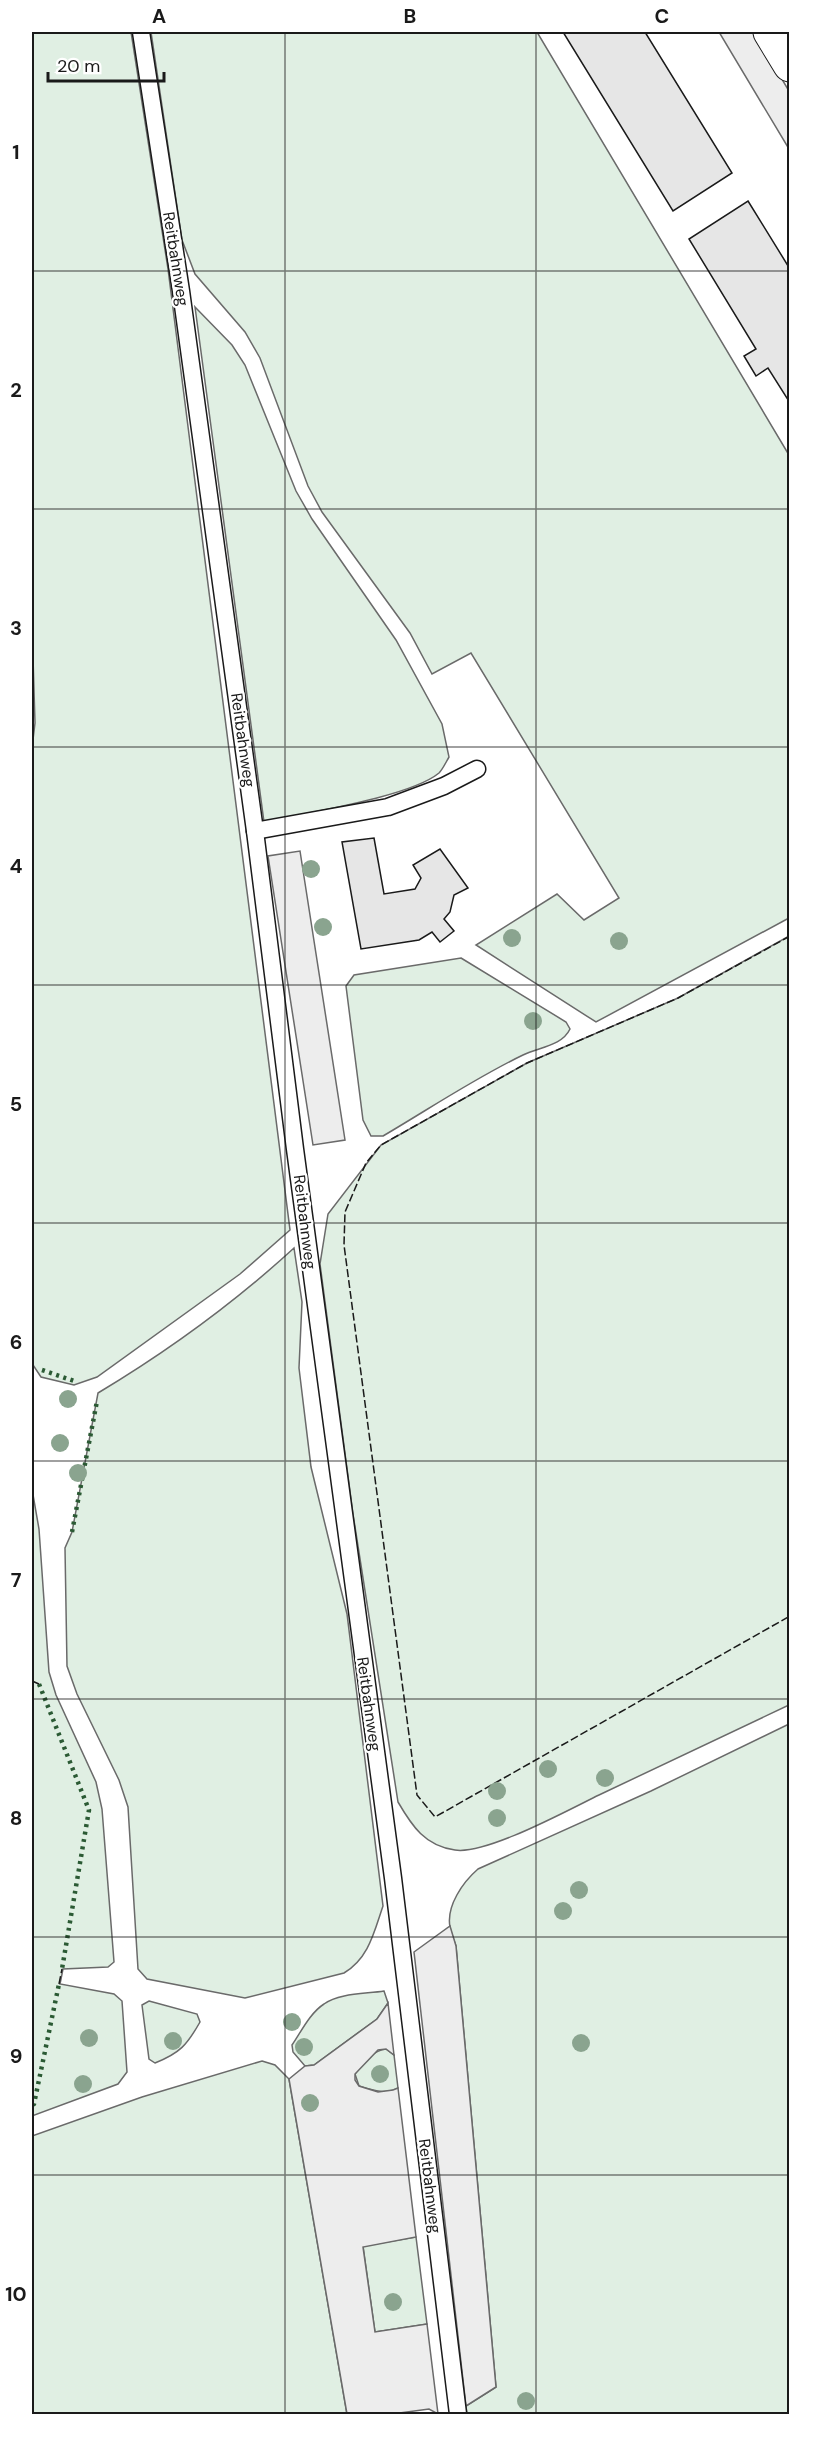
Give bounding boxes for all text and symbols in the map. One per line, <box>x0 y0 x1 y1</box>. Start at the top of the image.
text: A <box>152 3 166 29</box>
text: B <box>404 3 416 29</box>
text: C <box>655 3 669 29</box>
scale bar <box>48 45 164 83</box>
text: 20 m <box>57 54 100 78</box>
text: 1 <box>12 139 20 165</box>
street label: Reitbahnweg <box>158 210 194 308</box>
text: 2 <box>10 377 22 403</box>
text: 3 <box>10 615 22 641</box>
street label: Reitbahnweg <box>226 691 260 789</box>
text: 4 <box>10 853 23 879</box>
text: 5 <box>10 1091 22 1117</box>
street label: Reitbahnweg <box>289 1173 321 1271</box>
text: 6 <box>10 1329 22 1355</box>
text: 7 <box>11 1567 22 1593</box>
street label: Reitbahnweg <box>352 1655 386 1753</box>
text: 8 <box>10 1805 22 1831</box>
text: 9 <box>10 2043 22 2069</box>
street label: Reitbahnweg <box>414 2137 446 2235</box>
text: 10 <box>5 2281 27 2307</box>

